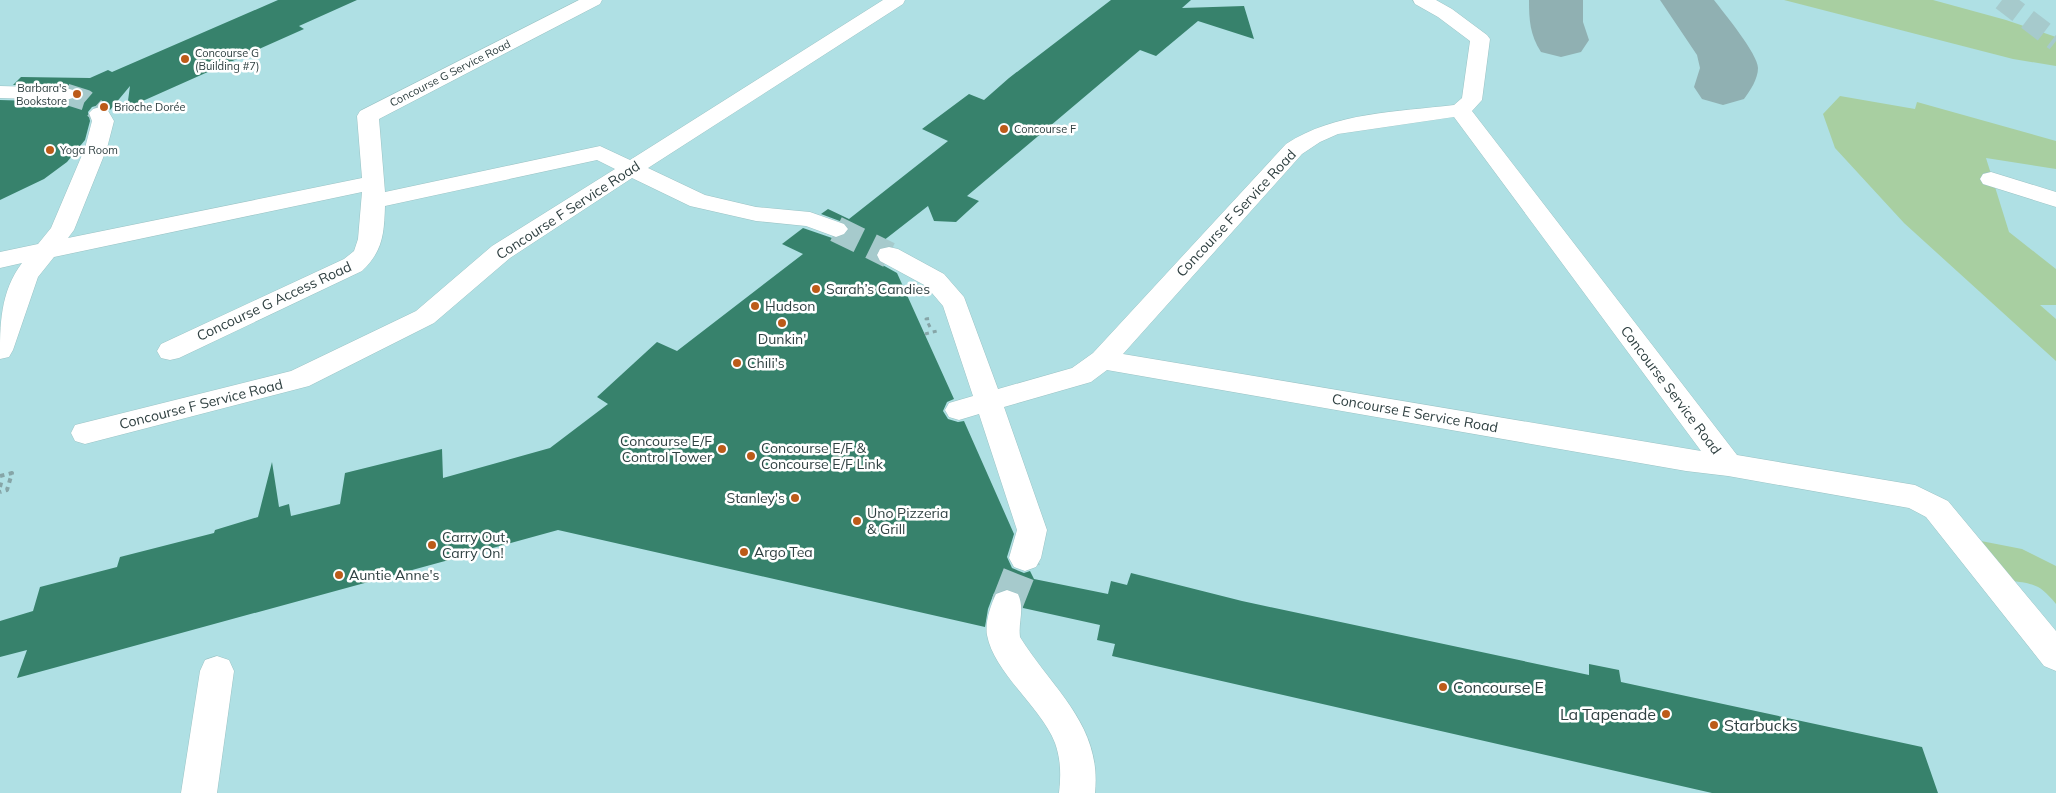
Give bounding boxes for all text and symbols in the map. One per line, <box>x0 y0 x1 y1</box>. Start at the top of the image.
street label: Concourse G Service Road <box>387 36 513 110</box>
place label: Concourse G (Building #7) <box>195 46 259 73</box>
marker: Concourse G (Building #7) <box>179 53 191 65</box>
place label: Barbara's Bookstore <box>16 81 67 108</box>
marker: Barbara's Bookstore <box>71 88 83 100</box>
place label: Brioche Dorée <box>114 100 186 114</box>
marker: Brioche Dorée <box>98 101 110 113</box>
place label: Concourse F <box>1014 122 1076 136</box>
marker: Concourse F <box>998 123 1010 135</box>
place label: Yoga Room <box>59 143 118 157</box>
marker: Yoga Room <box>44 144 56 156</box>
street label: Concourse F Service Road <box>1172 145 1300 281</box>
street label: Concourse F Service Road <box>493 157 643 263</box>
street label: Concourse G Access Road <box>194 257 354 345</box>
place label: Sarah’s Candies <box>826 280 930 298</box>
marker: Sarah’s Candies <box>810 283 822 295</box>
place label: Hudson <box>765 297 815 315</box>
marker: Hudson <box>749 300 761 312</box>
marker: Dunkin' <box>776 317 788 329</box>
street label: Concourse Service Road <box>1617 322 1725 458</box>
place label: Dunkin' <box>758 330 806 348</box>
place label: Chili's <box>747 354 785 372</box>
marker: Chili's <box>731 357 743 369</box>
street label: Concourse F Service Road <box>117 375 285 433</box>
street label: Concourse E Service Road <box>1331 390 1499 436</box>
place label: Concourse E/F Control Tower <box>620 432 713 466</box>
place label: Concourse E/F & Concourse E/F Link <box>761 439 884 473</box>
marker: Concourse E/F Control Tower <box>716 443 728 455</box>
marker: Concourse E/F & Concourse E/F Link <box>745 450 757 462</box>
place label: Stanley's <box>726 489 785 507</box>
marker: Stanley's <box>789 492 801 504</box>
place label: Uno Pizzeria & Grill <box>867 504 948 538</box>
marker: Uno Pizzeria & Grill <box>851 515 863 527</box>
place label: Carry Out, Carry On! <box>442 528 509 562</box>
marker: Carry Out, Carry On! <box>426 539 438 551</box>
place label: Argo Tea <box>754 543 813 561</box>
marker: Argo Tea <box>738 546 750 558</box>
place label: Auntie Anne's <box>349 566 439 584</box>
marker: Auntie Anne's <box>333 569 345 581</box>
place label: Concourse E <box>1453 677 1544 697</box>
marker: Concourse E <box>1437 681 1449 693</box>
place label: La Tapenade <box>1560 704 1656 724</box>
marker: La Tapenade <box>1660 708 1672 720</box>
place label: Starbucks <box>1724 715 1798 735</box>
marker: Starbucks <box>1708 719 1720 731</box>

